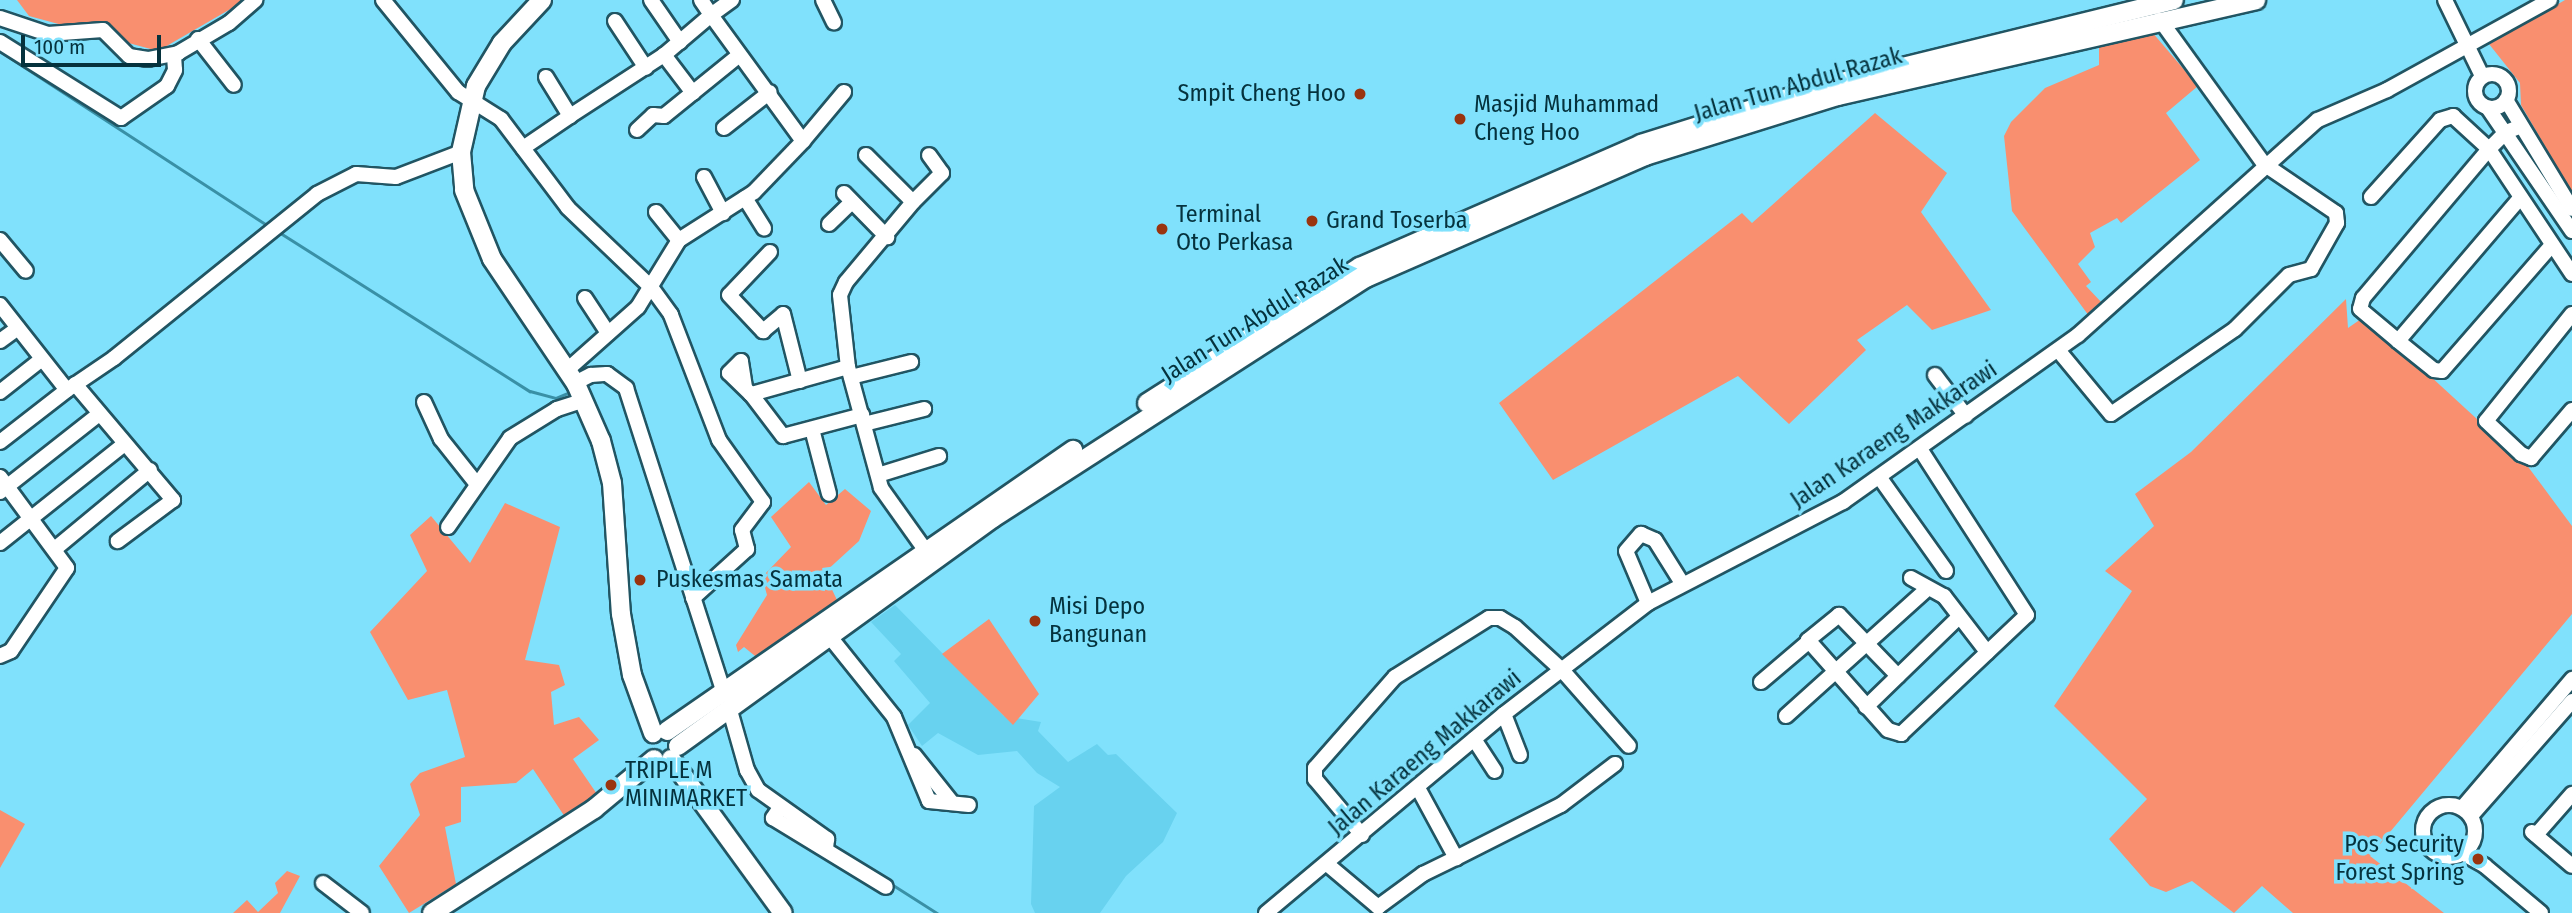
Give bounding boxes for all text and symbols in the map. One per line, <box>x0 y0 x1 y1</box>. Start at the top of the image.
scale bar <box>24 21 164 65</box>
text: 100 m <box>34 34 85 60</box>
street label: Jalan Tun Abdul Razak <box>1691 42 1905 128</box>
place label: Smpit Cheng Hoo <box>1178 80 1346 108</box>
marker: Smpit Cheng Hoo <box>1352 86 1368 102</box>
place label: Masjid Muhammad Cheng Hoo <box>1474 91 1659 147</box>
marker: Masjid Muhammad Cheng Hoo <box>1452 111 1468 127</box>
place label: Terminal Oto Perkasa <box>1176 201 1293 257</box>
place label: Grand Toserba <box>1326 207 1468 235</box>
marker: Grand Toserba <box>1304 213 1320 229</box>
marker: Terminal Oto Perkasa <box>1154 221 1170 237</box>
street label: Jalan Tun Abdul Razak <box>1156 251 1354 389</box>
street label: Jalan Karaeng Makkarawi <box>1785 355 2003 515</box>
place label: Puskesmas Samata <box>656 566 843 594</box>
marker: Puskesmas Samata <box>630 570 650 590</box>
place label: Misi Depo Bangunan <box>1049 593 1147 649</box>
marker: Misi Depo Bangunan <box>1027 613 1043 629</box>
street label: Jalan Karaeng Makkarawi <box>1323 664 1527 842</box>
place label: TRIPLE M MINIMARKET <box>625 757 747 813</box>
marker: TRIPLE M MINIMARKET <box>603 777 619 793</box>
place label: Pos Security Forest Spring <box>2335 831 2464 887</box>
marker: Pos Security Forest Spring <box>2470 851 2486 867</box>

